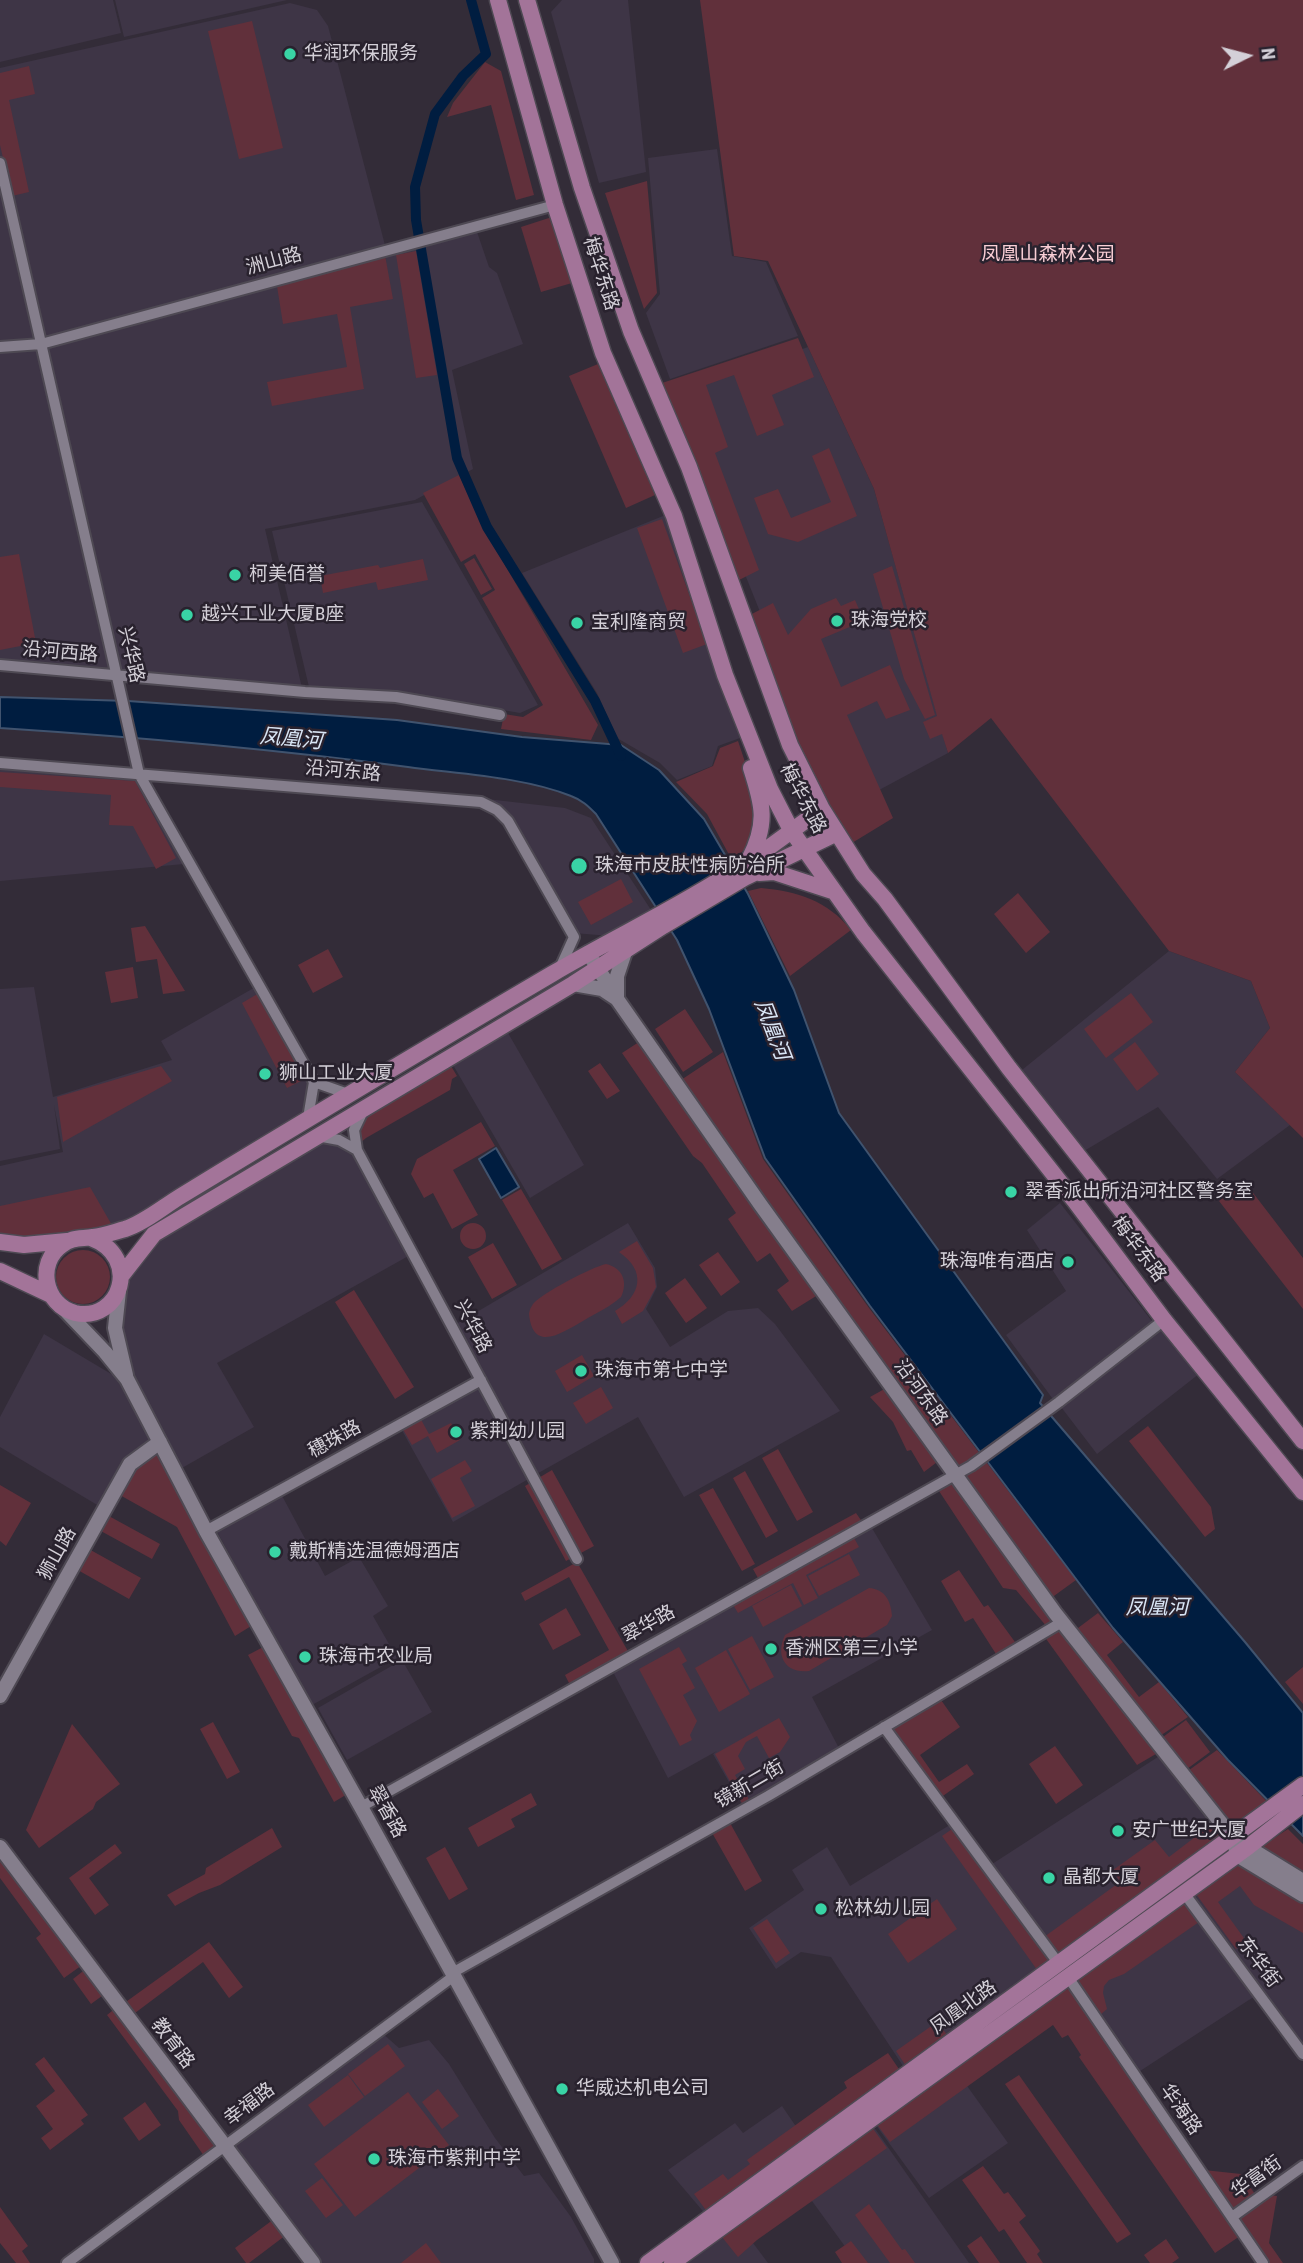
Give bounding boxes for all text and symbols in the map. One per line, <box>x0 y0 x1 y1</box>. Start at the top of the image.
north arrow <box>1212 21 1282 91</box>
place label: 华润环保服务 <box>304 43 418 65</box>
marker: 华润环保服务 <box>282 46 298 62</box>
text: N <box>1256 47 1280 61</box>
street label: 梅华东路 <box>577 234 623 314</box>
street label: 洲山路 <box>244 244 304 280</box>
park label: 凤凰山森林公园 <box>982 244 1114 266</box>
place label: 柯美佰誉 <box>249 564 325 586</box>
marker: 柯美佰誉 <box>227 567 243 583</box>
place label: 越兴工业大厦B座 <box>201 604 344 626</box>
marker: 越兴工业大厦B座 <box>179 607 195 623</box>
place label: 珠海党校 <box>851 610 927 632</box>
place label: 宝利隆商贸 <box>591 612 686 634</box>
marker: 珠海党校 <box>829 613 845 629</box>
marker: 宝利隆商贸 <box>569 615 585 631</box>
street label: 兴华路 <box>112 625 148 685</box>
street label: 沿河西路 <box>21 638 99 668</box>
water label: 凤凰河 <box>259 725 323 755</box>
street label: 沿河东路 <box>304 757 382 787</box>
street label: 梅华东路 <box>774 760 830 838</box>
place label: 珠海市皮肤性病防治所 <box>595 855 785 877</box>
marker: 珠海市皮肤性病防治所 <box>569 856 589 876</box>
water label: 凤凰河 <box>748 996 794 1064</box>
place label: 狮山工业大厦 <box>279 1063 393 1085</box>
marker: 狮山工业大厦 <box>257 1066 273 1082</box>
place label: 翠香派出所沿河社区警务室 <box>1025 1181 1253 1203</box>
marker: 翠香派出所沿河社区警务室 <box>1003 1184 1019 1200</box>
street label: 梅华东路 <box>1106 1213 1170 1287</box>
place label: 珠海唯有酒店 <box>940 1251 1054 1273</box>
marker: 珠海唯有酒店 <box>1060 1254 1076 1270</box>
street label: 兴华路 <box>449 1296 495 1358</box>
street label: 沿河东路 <box>888 1356 952 1430</box>
place label: 珠海市第七中学 <box>595 1360 728 1382</box>
marker: 珠海市第七中学 <box>573 1363 589 1379</box>
street label: 穗珠路 <box>305 1416 365 1464</box>
place label: 紫荆幼儿园 <box>470 1421 565 1443</box>
marker: 紫荆幼儿园 <box>448 1424 464 1440</box>
street label: 狮山路 <box>34 1524 82 1584</box>
place label: 戴斯精选温德姆酒店 <box>289 1541 460 1563</box>
marker: 戴斯精选温德姆酒店 <box>267 1544 283 1560</box>
water label: 凤凰河 <box>1126 1596 1188 1622</box>
street label: 翠华路 <box>619 1601 679 1649</box>
place label: 香洲区第三小学 <box>785 1638 918 1660</box>
marker: 香洲区第三小学 <box>763 1641 779 1657</box>
place label: 珠海市农业局 <box>319 1646 433 1668</box>
marker: 珠海市农业局 <box>297 1649 313 1665</box>
street label: 镜新二街 <box>711 1756 789 1814</box>
street label: 翠香路 <box>362 1782 410 1842</box>
place label: 安广世纪大厦 <box>1132 1820 1246 1842</box>
marker: 安广世纪大厦 <box>1110 1823 1126 1839</box>
place label: 晶都大厦 <box>1063 1867 1139 1889</box>
marker: 晶都大厦 <box>1041 1870 1057 1886</box>
place label: 松林幼儿园 <box>835 1898 930 1920</box>
marker: 松林幼儿园 <box>813 1901 829 1917</box>
street label: 东华街 <box>1232 1933 1284 1993</box>
street label: 凤凰北路 <box>927 1976 1001 2040</box>
street label: 教育路 <box>146 2014 198 2074</box>
place label: 华威达机电公司 <box>576 2078 709 2100</box>
street label: 幸福路 <box>220 2079 280 2131</box>
street label: 华海路 <box>1154 2080 1206 2140</box>
marker: 华威达机电公司 <box>554 2081 570 2097</box>
place label: 珠海市紫荆中学 <box>388 2148 521 2170</box>
marker: 珠海市紫荆中学 <box>366 2151 382 2167</box>
street label: 华富街 <box>1227 2152 1287 2204</box>

